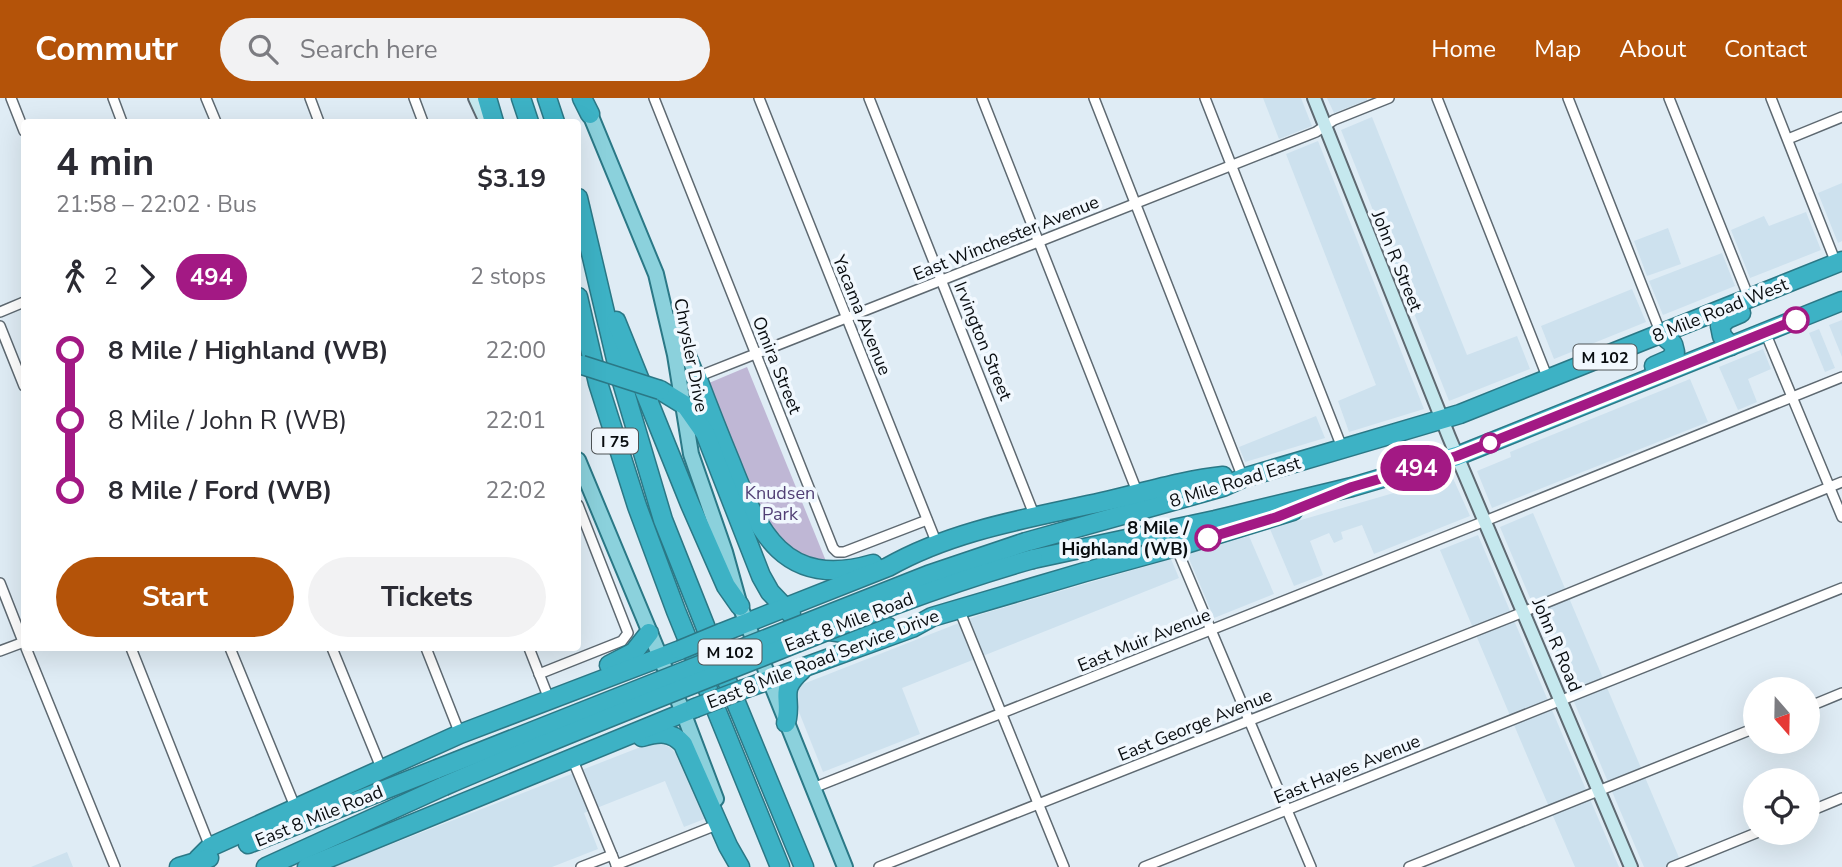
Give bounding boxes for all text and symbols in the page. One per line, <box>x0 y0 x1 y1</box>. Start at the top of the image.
search box <box>220 18 710 81</box>
text: Commutr <box>35 27 178 72</box>
icon: search <box>244 30 282 68</box>
text: Search here <box>300 32 438 67</box>
text: Home <box>1431 33 1496 65</box>
text: Map <box>1534 33 1581 65</box>
text: About <box>1619 33 1686 65</box>
text: Contact <box>1724 33 1807 65</box>
text: 4 min <box>56 137 154 188</box>
text: $3.19 <box>477 161 546 196</box>
text: 21:58 – 22:02 · Bus <box>56 189 257 220</box>
street label: East Winchester Avenue <box>910 190 1102 286</box>
street label: John R Street <box>1366 206 1428 316</box>
street label: Yacama Avenue <box>827 250 897 379</box>
icon: walk <box>56 258 94 296</box>
icon: forward <box>128 258 166 296</box>
text: 2 <box>104 261 118 292</box>
text: 494 <box>190 261 233 293</box>
text: 2 stops <box>470 261 546 292</box>
street label: 8 Mile Road West <box>1649 272 1792 348</box>
street label: Irvington Street <box>948 278 1018 405</box>
street label: Chrysler Drive <box>668 296 714 414</box>
unlabelled marker <box>1783 307 1809 333</box>
street label: Omira Street <box>747 313 808 418</box>
text: 8 Mile / Highland (WB) <box>108 333 388 368</box>
text: 22:00 <box>486 335 546 366</box>
road number: M 102 <box>1574 344 1636 370</box>
text: 8 Mile / John R (WB) <box>108 403 347 438</box>
text: 22:01 <box>486 405 546 436</box>
road number: I 75 <box>592 428 638 454</box>
unlabelled marker <box>1480 433 1500 453</box>
line badge: 494 <box>1376 445 1456 491</box>
street label: 8 Mile Road East <box>1167 450 1304 513</box>
text: 494 <box>1394 452 1438 484</box>
text: 8 Mile / Ford (WB) <box>108 473 332 508</box>
text: 22:02 <box>486 475 546 506</box>
park label: Knudsen Park <box>745 481 815 526</box>
place label: 8 Mile / Highland (WB) <box>1061 516 1189 561</box>
marker: 8 Mile / Highland (WB) <box>1195 525 1221 551</box>
button: Start <box>56 557 294 637</box>
button: Tickets <box>308 557 546 637</box>
street label: East 8 Mile Road <box>781 586 917 658</box>
street label: John R Road <box>1526 594 1587 695</box>
street label: East Muir Avenue <box>1074 602 1214 678</box>
street label: East 8 Mile Road Service Drive <box>704 604 942 714</box>
road number: M 102 <box>698 639 762 664</box>
north arrow <box>1743 677 1820 754</box>
map controls <box>1743 677 1820 845</box>
street label: East George Avenue <box>1114 683 1276 767</box>
street label: East Hayes Avenue <box>1270 729 1424 809</box>
button: locate <box>1743 768 1820 845</box>
street label: East 8 Mile Road <box>252 779 386 853</box>

